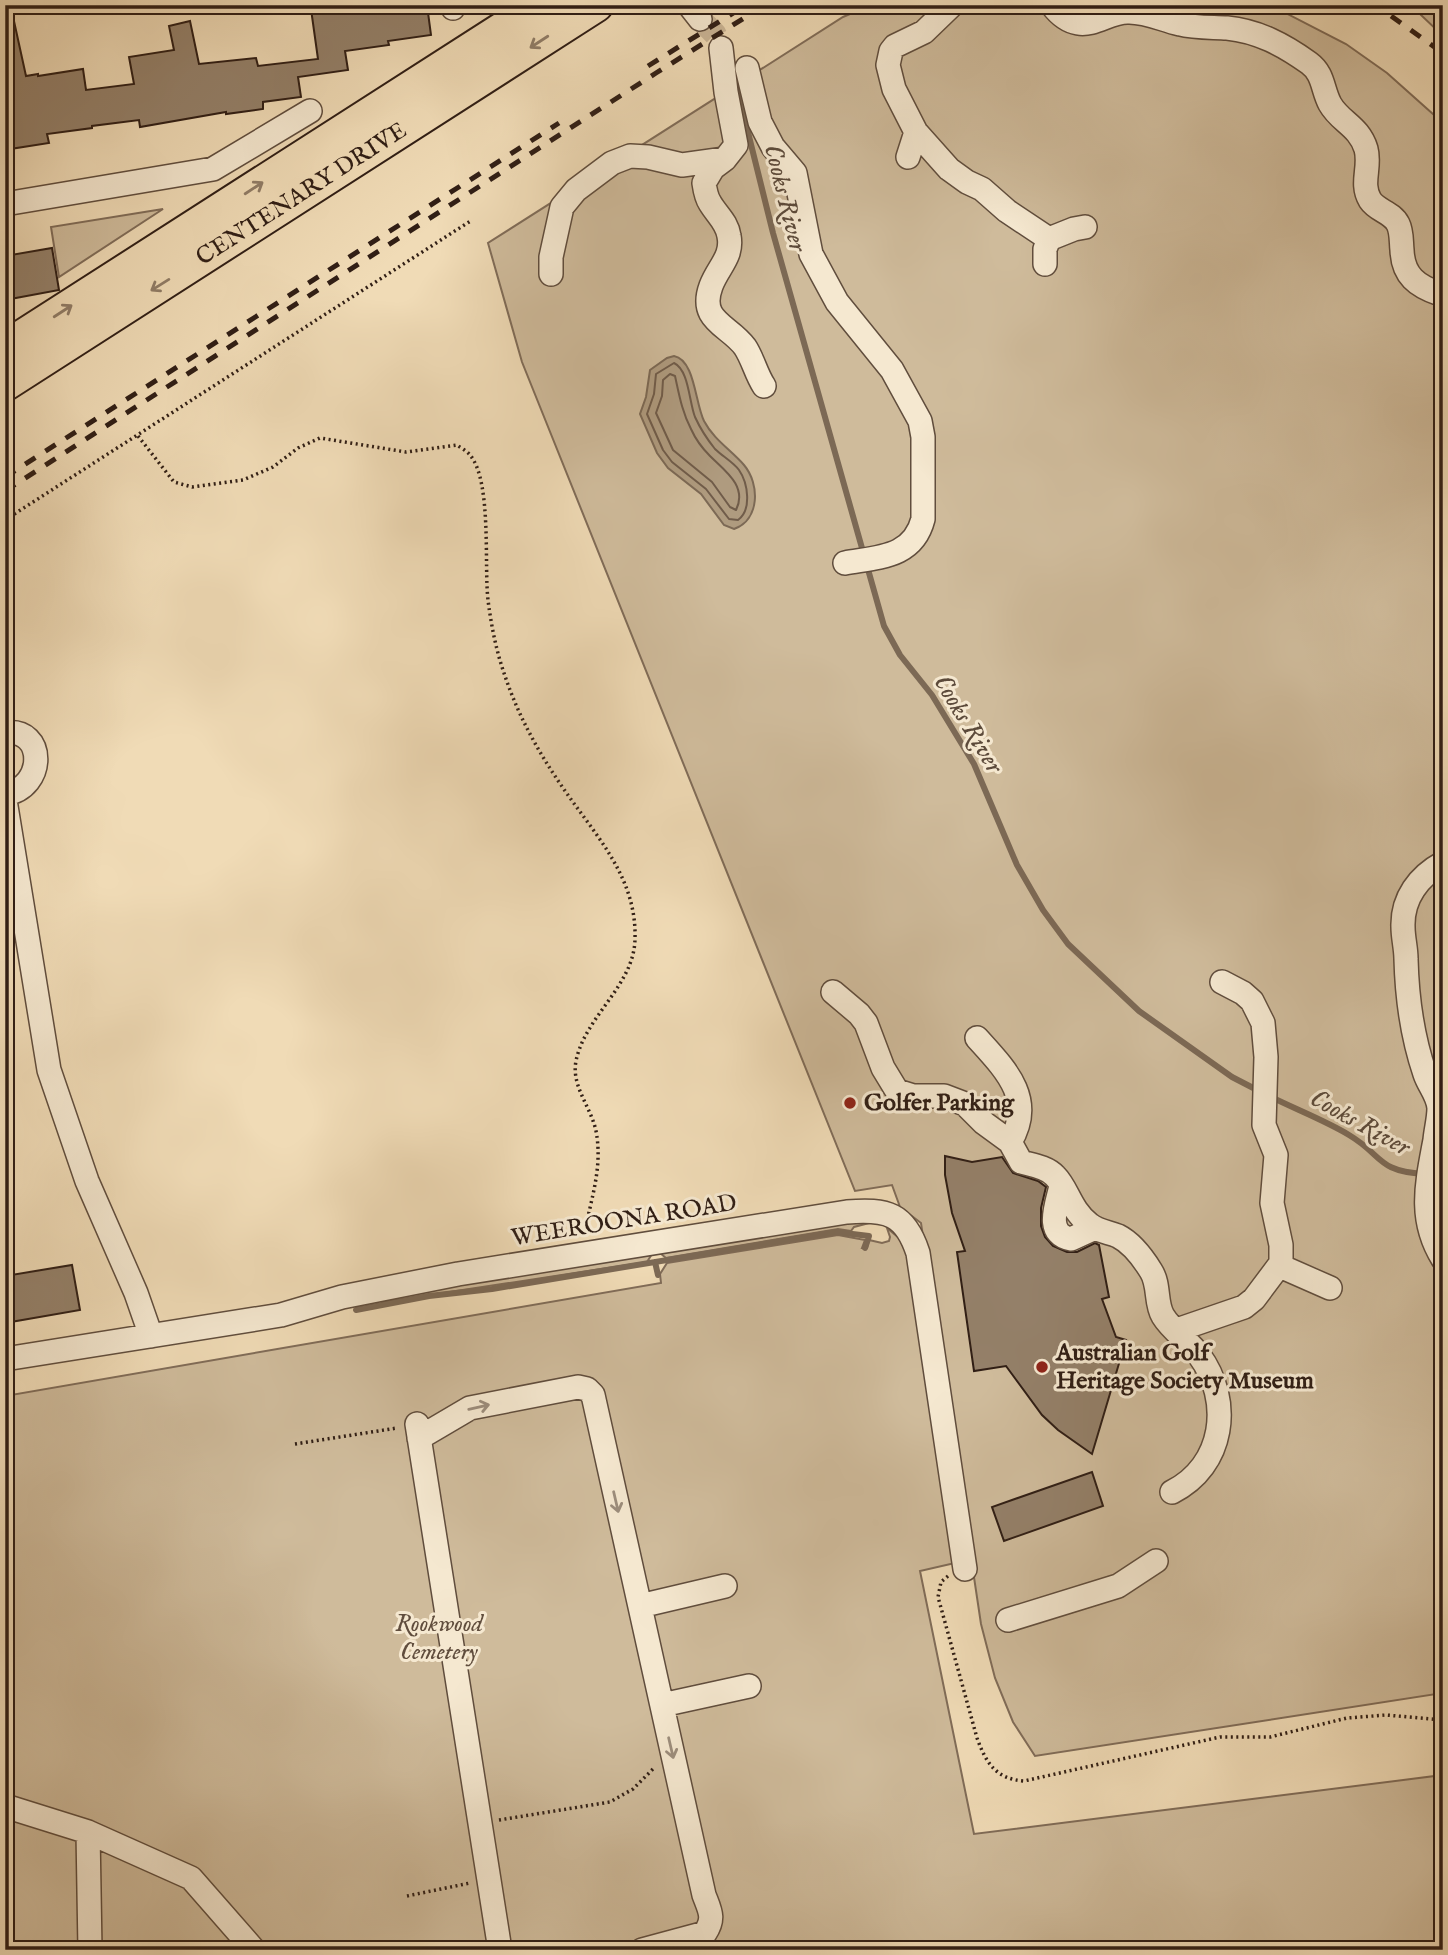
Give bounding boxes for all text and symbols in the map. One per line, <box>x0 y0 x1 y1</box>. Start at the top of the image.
one-way arrow <box>530 35 549 50</box>
street label: CENTENARY DRIVE <box>190 115 413 273</box>
water label: Cooks River <box>756 141 815 256</box>
one-way arrow <box>244 181 264 195</box>
one-way arrow <box>150 278 170 292</box>
one-way arrow <box>53 304 72 319</box>
water label: Cooks River <box>926 669 1011 780</box>
water label: Cooks River <box>1304 1082 1417 1165</box>
place label: Golfer Parking <box>864 1088 1015 1119</box>
marker: Golfer Parking <box>842 1095 858 1111</box>
street label: WEEROONA ROAD <box>509 1188 739 1254</box>
place label: Australian Golf Heritage Society Museum <box>1055 1338 1314 1397</box>
marker: Australian Golf Heritage Society Museum <box>1034 1359 1050 1375</box>
one-way arrow <box>467 1399 490 1413</box>
one-way arrow <box>610 1490 624 1513</box>
park label: Rookwood Cemetery <box>395 1609 484 1668</box>
one-way arrow <box>665 1736 679 1759</box>

